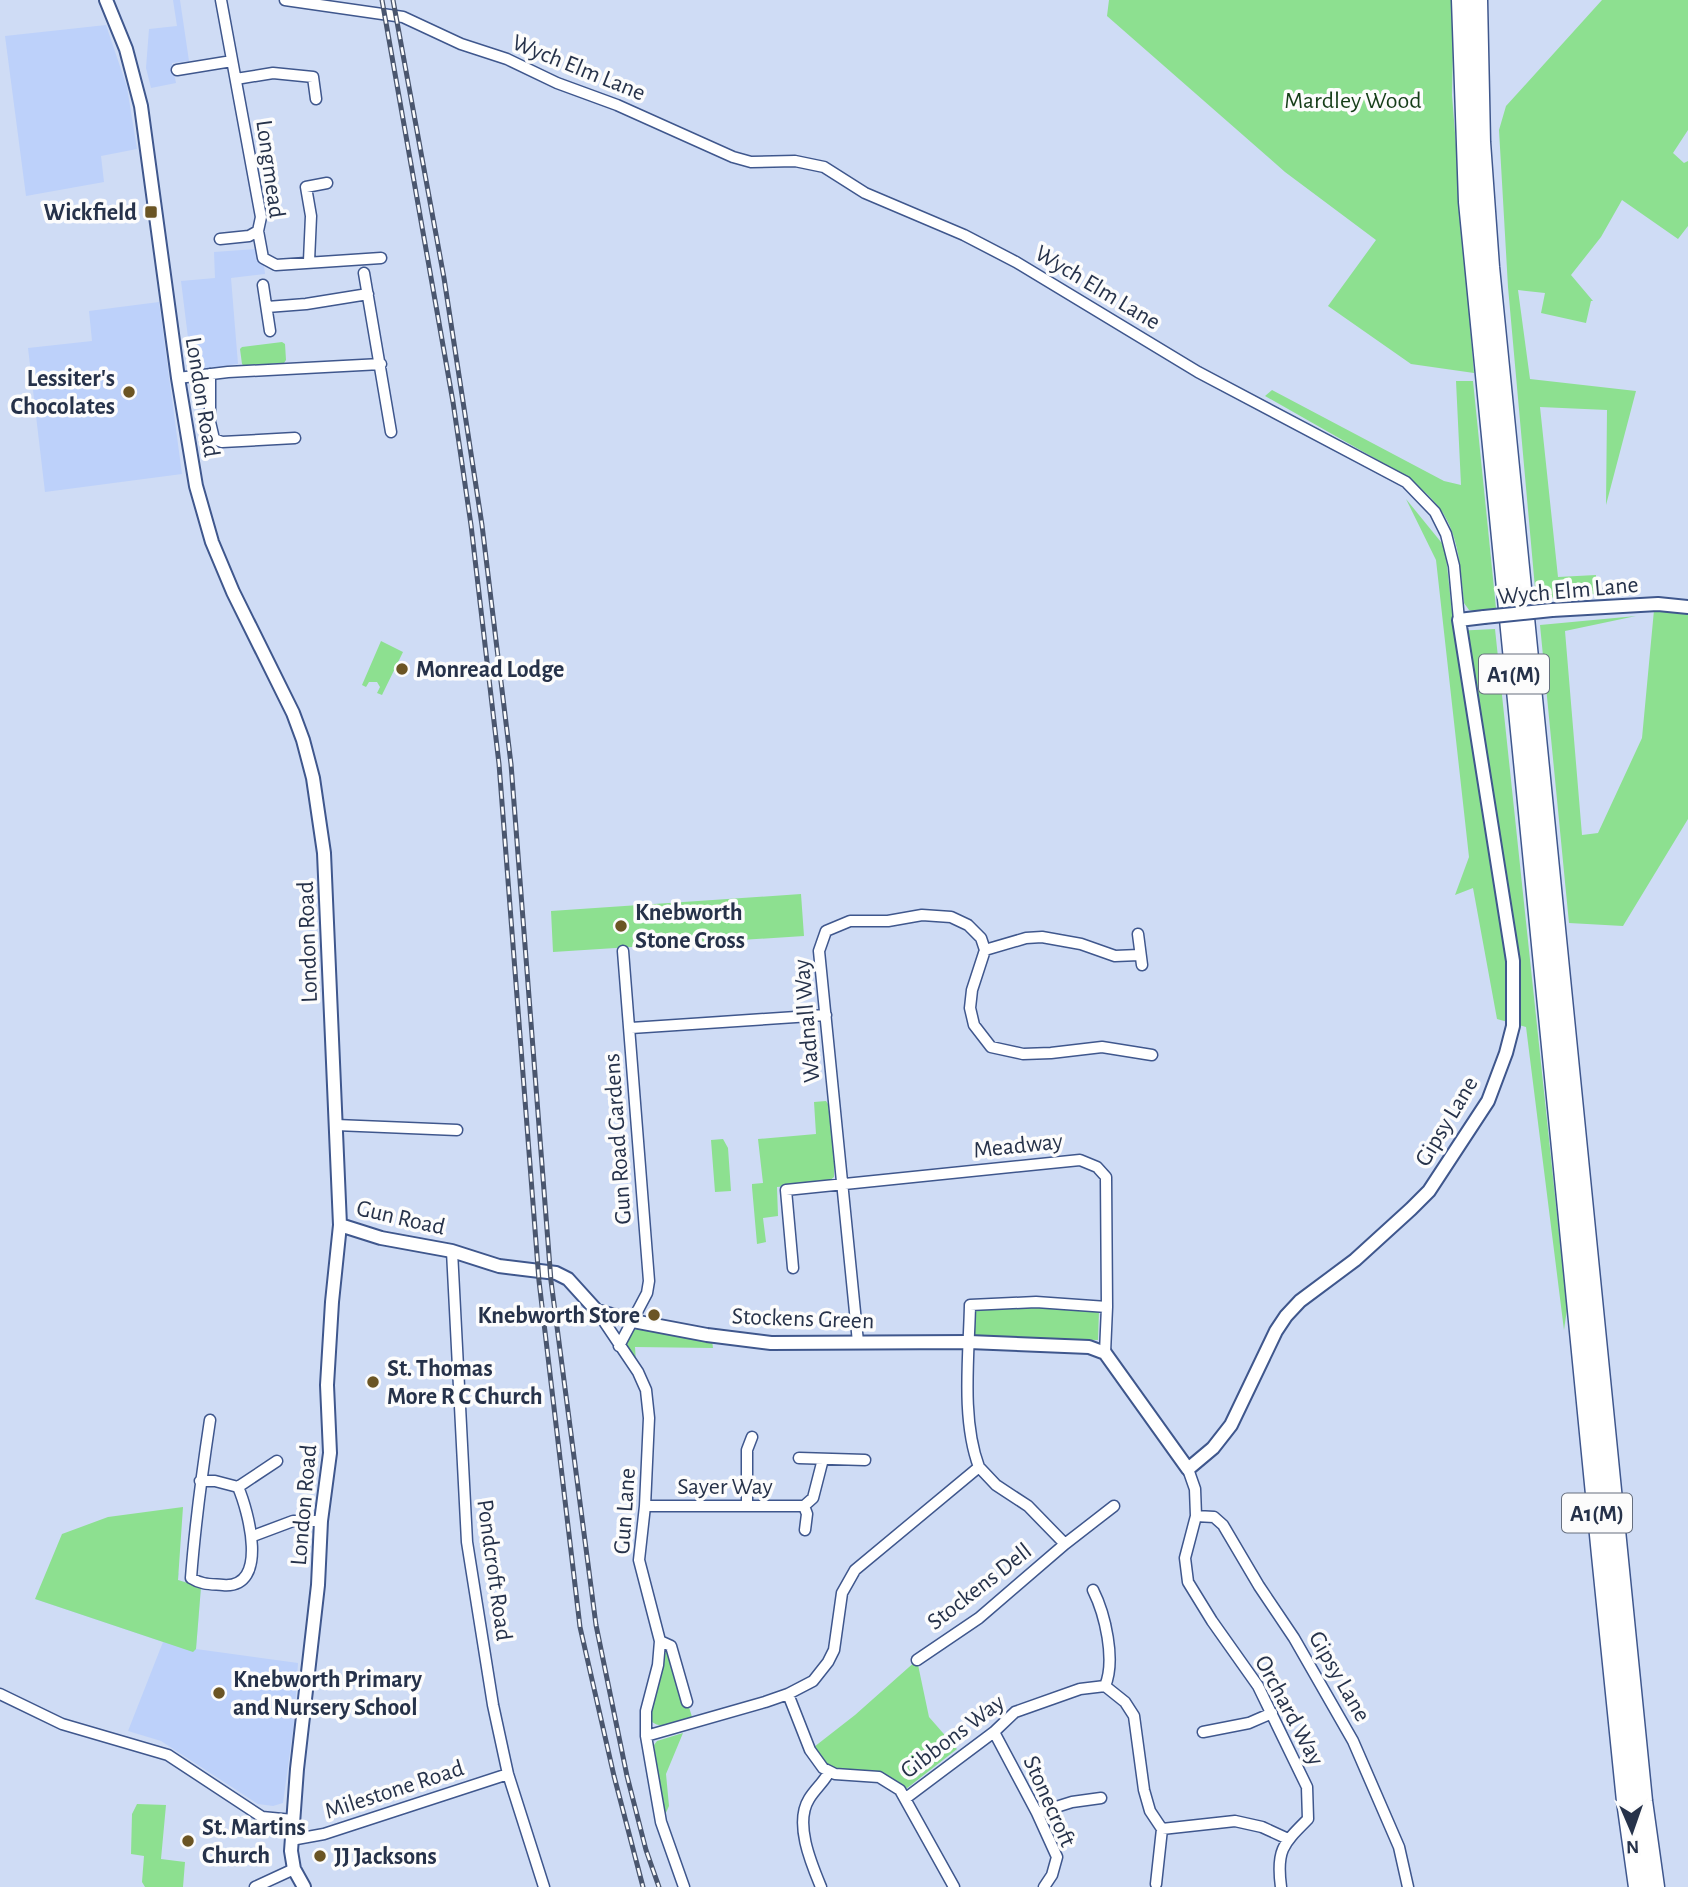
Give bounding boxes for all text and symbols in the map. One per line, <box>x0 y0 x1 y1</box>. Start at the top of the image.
street label: Wych Elm Lane <box>509 30 649 106</box>
park label: Mardley Wood <box>1284 89 1422 113</box>
street label: Longmead <box>251 118 289 220</box>
place label: Wickfield <box>43 201 137 225</box>
marker: Wickfield <box>143 204 159 220</box>
street label: Wych Elm Lane <box>1031 241 1164 335</box>
street label: London Road <box>181 335 223 459</box>
place label: Lessiter's Chocolates <box>10 367 115 419</box>
marker: Lessiter's Chocolates <box>121 384 137 400</box>
street label: Wych Elm Lane <box>1497 573 1640 609</box>
road number: A1(M) <box>1479 654 1549 694</box>
place label: Monread Lodge <box>416 658 564 682</box>
marker: Monread Lodge <box>394 661 410 677</box>
street label: London Road <box>294 881 322 1003</box>
place label: Knebworth Stone Cross <box>635 901 745 953</box>
marker: Knebworth Stone Cross <box>613 918 629 934</box>
street label: Wadnall Way <box>790 958 824 1084</box>
street label: Gun Road Gardens <box>600 1053 636 1225</box>
street label: Gipsy Lane <box>1411 1073 1483 1170</box>
street label: Meadway <box>972 1129 1064 1163</box>
street label: Gun Road <box>354 1196 447 1240</box>
place label: Knebworth Store <box>477 1304 640 1328</box>
street label: Stockens Green <box>731 1305 875 1333</box>
marker: Knebworth Store <box>646 1307 662 1323</box>
place label: St. Thomas More R C Church <box>387 1357 543 1409</box>
marker: St. Thomas More R C Church <box>365 1374 381 1390</box>
street label: London Road <box>287 1443 321 1567</box>
street label: Gun Lane <box>610 1467 640 1555</box>
street label: Sayer Way <box>677 1475 773 1499</box>
road number: A1(M) <box>1562 1494 1632 1532</box>
street label: Pondcroft Road <box>472 1498 516 1642</box>
street label: Stockens Dell <box>923 1539 1036 1635</box>
street label: Gipsy Lane <box>1304 1627 1374 1726</box>
street label: Orchard Way <box>1250 1651 1328 1769</box>
place label: Knebworth Primary and Nursery School <box>233 1668 422 1720</box>
marker: Knebworth Primary and Nursery School <box>211 1685 227 1701</box>
street label: Gibbons Way <box>896 1690 1009 1783</box>
street label: Stonecroft <box>1018 1752 1080 1851</box>
street label: Milestone Road <box>322 1756 467 1824</box>
north arrow <box>1597 1796 1667 1866</box>
place label: St. Martins Church <box>202 1816 306 1868</box>
marker: St. Martins Church <box>180 1833 196 1849</box>
text: N <box>1626 1837 1639 1856</box>
place label: JJ Jacksons <box>334 1845 437 1869</box>
marker: JJ Jacksons <box>312 1848 328 1864</box>

